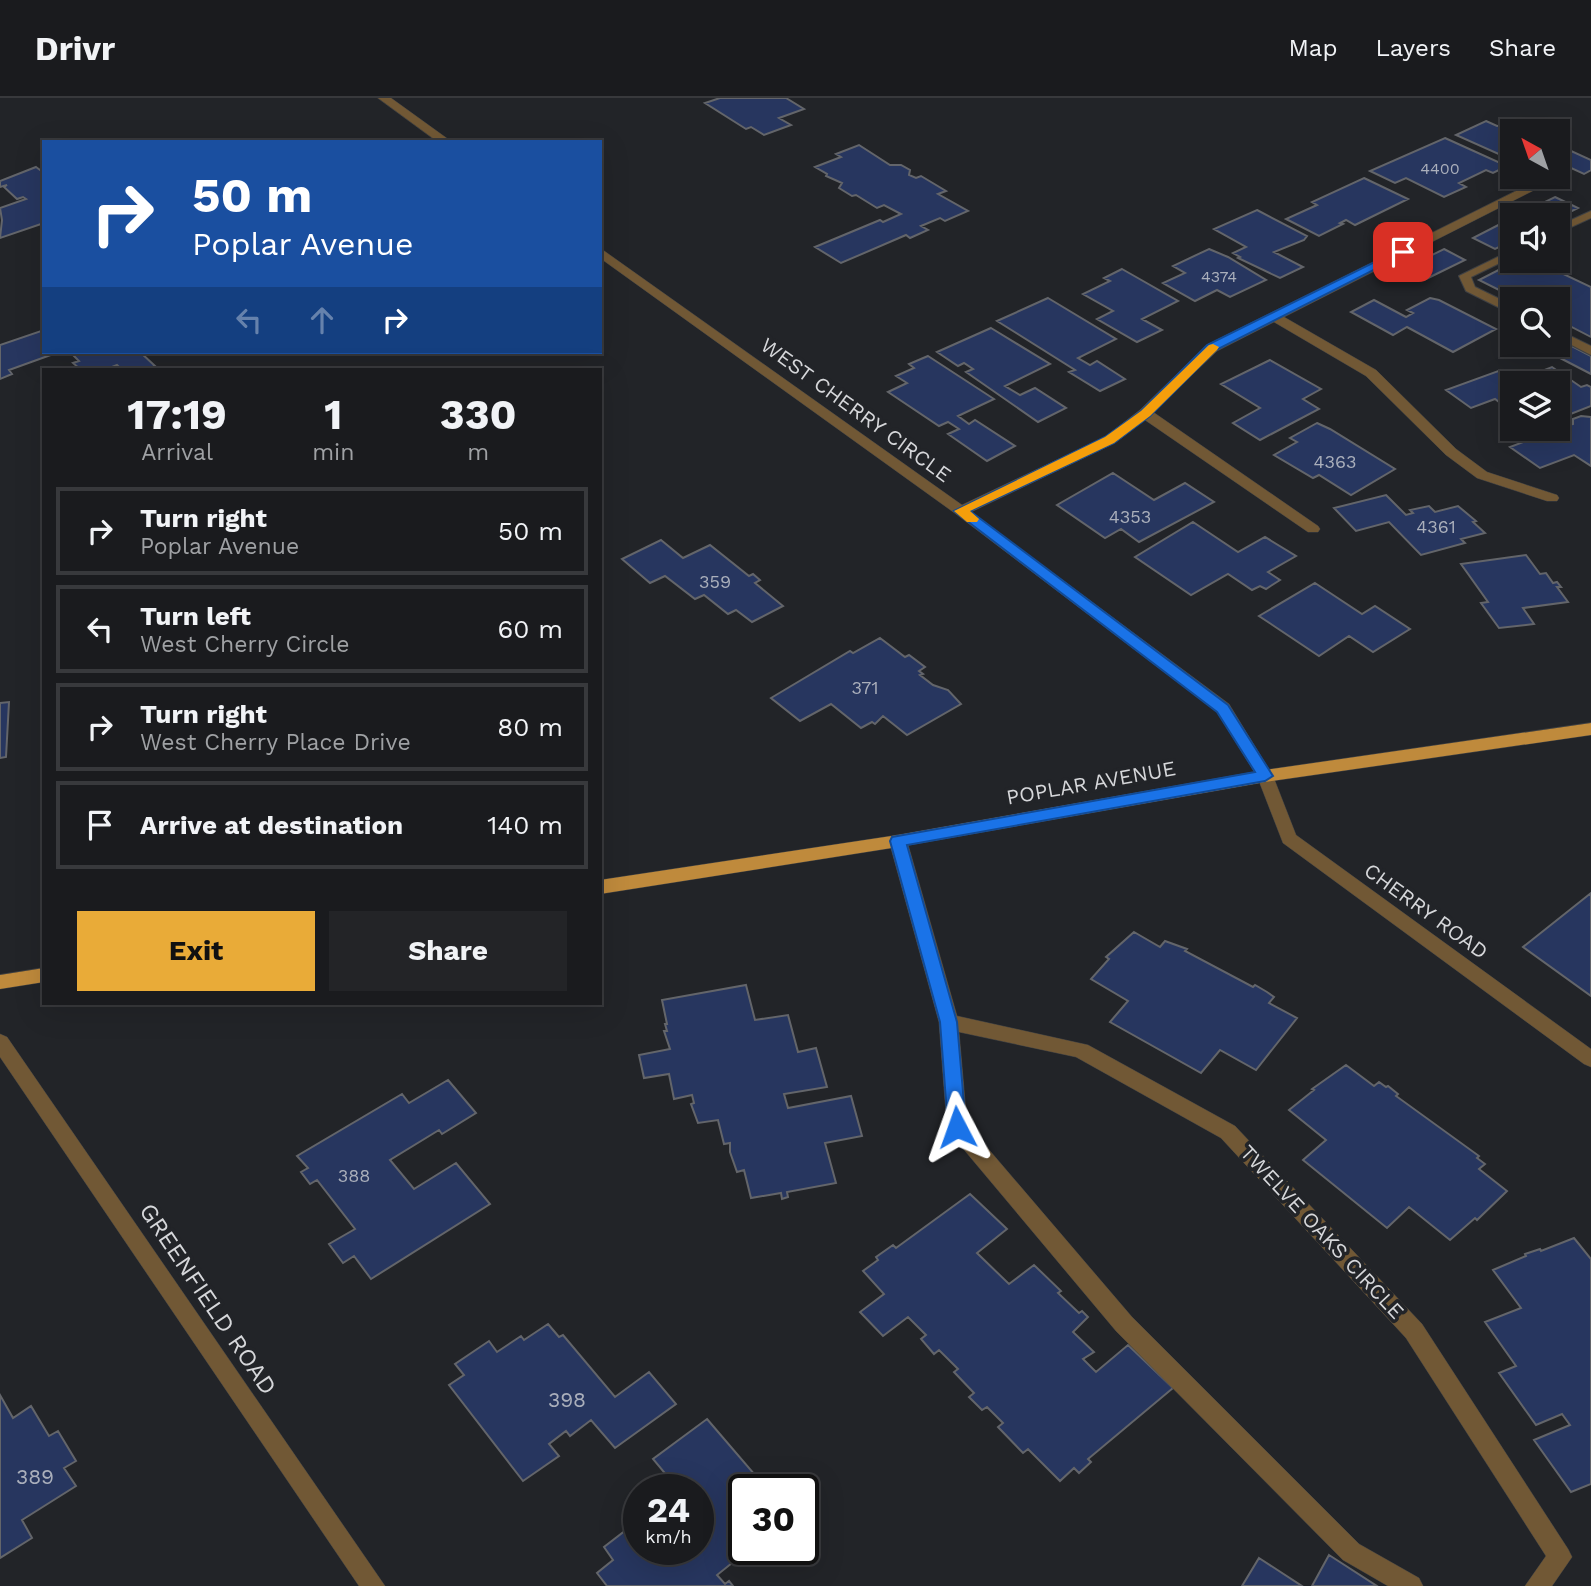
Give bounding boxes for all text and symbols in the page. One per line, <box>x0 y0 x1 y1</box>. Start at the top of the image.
text: Drivr <box>35 29 115 68</box>
text: Map <box>1289 34 1337 62</box>
text: Layers <box>1375 34 1451 62</box>
text: Share <box>1489 34 1556 62</box>
north arrow <box>1500 119 1570 189</box>
map controls <box>1500 119 1570 441</box>
house number: 4400 <box>1420 159 1460 178</box>
text: 50 m <box>192 166 312 224</box>
icon: right <box>77 168 168 259</box>
button: sound <box>1500 203 1570 273</box>
pin <box>1373 222 1433 282</box>
text: Poplar Avenue <box>192 225 414 263</box>
icon: arrive <box>1384 233 1422 271</box>
house number: 4374 <box>1201 267 1237 286</box>
button: search <box>1500 287 1570 357</box>
icon: left <box>230 301 268 339</box>
icon: ahead <box>303 301 341 339</box>
icon: right <box>376 301 414 339</box>
street label: WEST CHERRY CIRCLE <box>756 332 956 487</box>
button: layers <box>1500 371 1570 441</box>
text: 17:19 <box>127 390 227 439</box>
text: 1 <box>324 390 342 439</box>
text: 330 <box>440 390 517 439</box>
text: Arrival <box>141 439 213 466</box>
text: min <box>312 439 354 466</box>
text: m <box>467 439 489 466</box>
house number: 4363 <box>1314 451 1356 472</box>
text: Turn right <box>140 503 267 533</box>
house number: 4353 <box>1109 506 1151 527</box>
icon: right <box>81 512 119 550</box>
text: 50 m <box>498 516 563 546</box>
house number: 4361 <box>1416 516 1456 537</box>
text: Poplar Avenue <box>140 533 299 560</box>
house number: 359 <box>699 571 731 592</box>
text: Turn left <box>140 601 251 631</box>
icon: left <box>81 610 119 648</box>
text: 60 m <box>497 614 563 644</box>
text: West Cherry Circle <box>140 631 349 658</box>
house number: 371 <box>852 677 878 698</box>
text: Turn right <box>140 699 267 729</box>
icon: right <box>81 708 119 746</box>
text: 80 m <box>497 712 563 742</box>
text: West Cherry Place Drive <box>140 729 411 756</box>
street label: POPLAR AVENUE <box>1004 755 1177 810</box>
icon: arrive <box>81 806 119 844</box>
text: Arrive at destination <box>140 810 403 840</box>
text: 140 m <box>487 810 563 840</box>
street label: CHERRY ROAD <box>1359 857 1493 964</box>
button: Exit <box>77 911 315 991</box>
button: Share <box>329 911 567 991</box>
position arrow <box>920 1090 994 1164</box>
street label: TWELVE OAKS CIRCLE <box>1235 1140 1409 1324</box>
house number: 388 <box>338 1165 370 1186</box>
street label: GREENFIELD ROAD <box>134 1198 282 1400</box>
house number: 398 <box>548 1387 586 1412</box>
house number: 389 <box>16 1464 54 1489</box>
speed limit sign: 30 <box>728 1474 819 1565</box>
text: 24 <box>647 1489 690 1531</box>
text: km/h <box>645 1526 692 1547</box>

